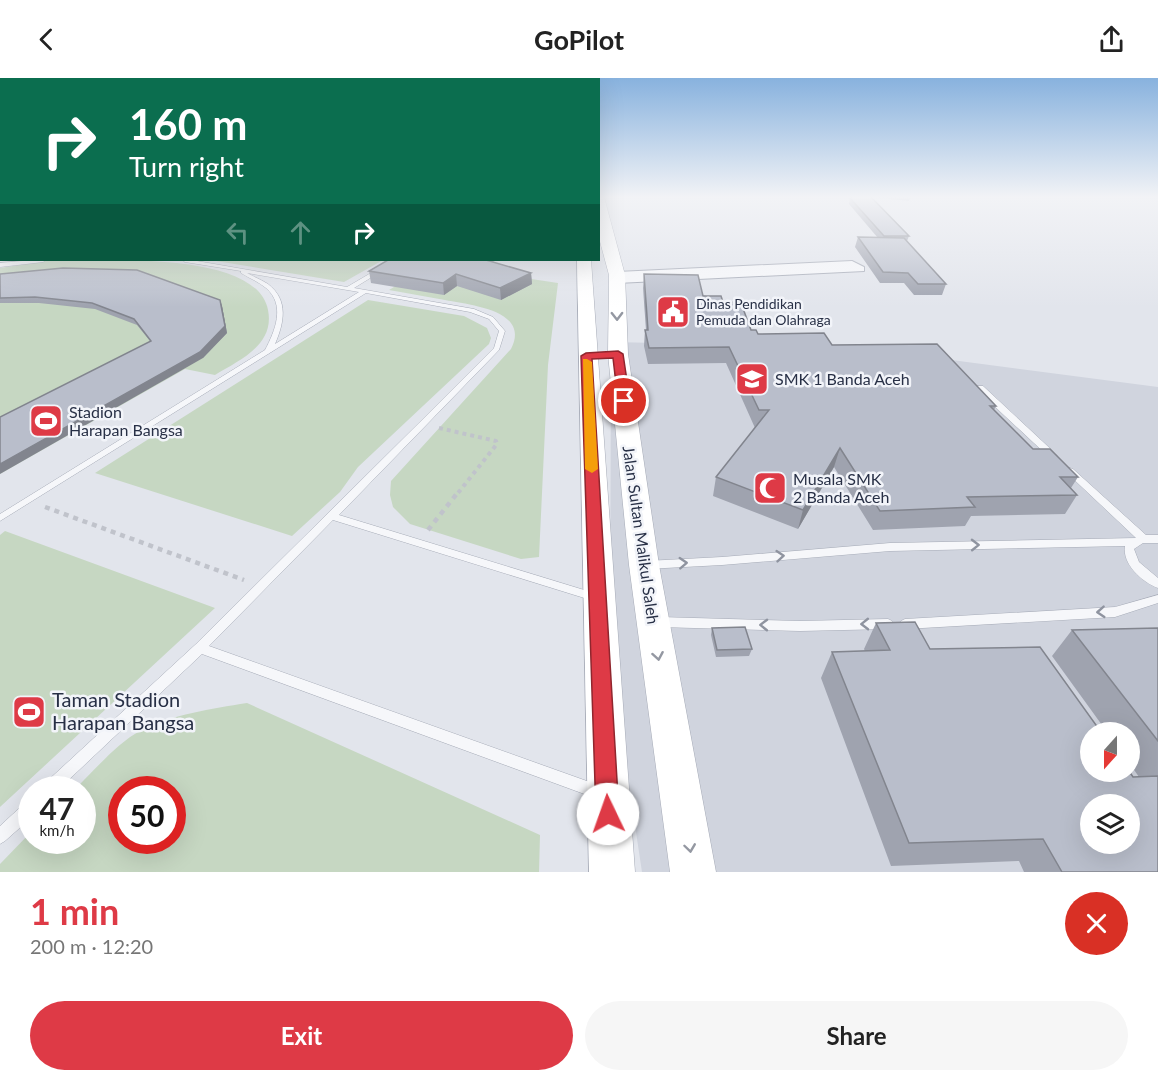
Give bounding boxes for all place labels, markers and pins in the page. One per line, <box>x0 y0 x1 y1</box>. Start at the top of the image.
public building icon: Dinas Pendidikan Pemuda dan Olahraga <box>655 294 691 330</box>
place label: Dinas Pendidikan Pemuda dan Olahraga <box>696 295 831 328</box>
school or university icon: SMK 1 Banda Aceh <box>734 361 770 397</box>
place label: SMK 1 Banda Aceh <box>775 369 910 388</box>
pin <box>598 375 649 426</box>
place label: Stadion Harapan Bangsa <box>69 402 183 439</box>
sports icon: Stadion Harapan Bangsa <box>28 403 64 439</box>
place label: Musala SMK 2 Banda Aceh <box>793 469 889 506</box>
mosque icon: Musala SMK 2 Banda Aceh <box>752 470 788 506</box>
place label: Taman Stadion Harapan Bangsa <box>52 687 194 734</box>
sports icon: Taman Stadion Harapan Bangsa <box>11 694 47 730</box>

